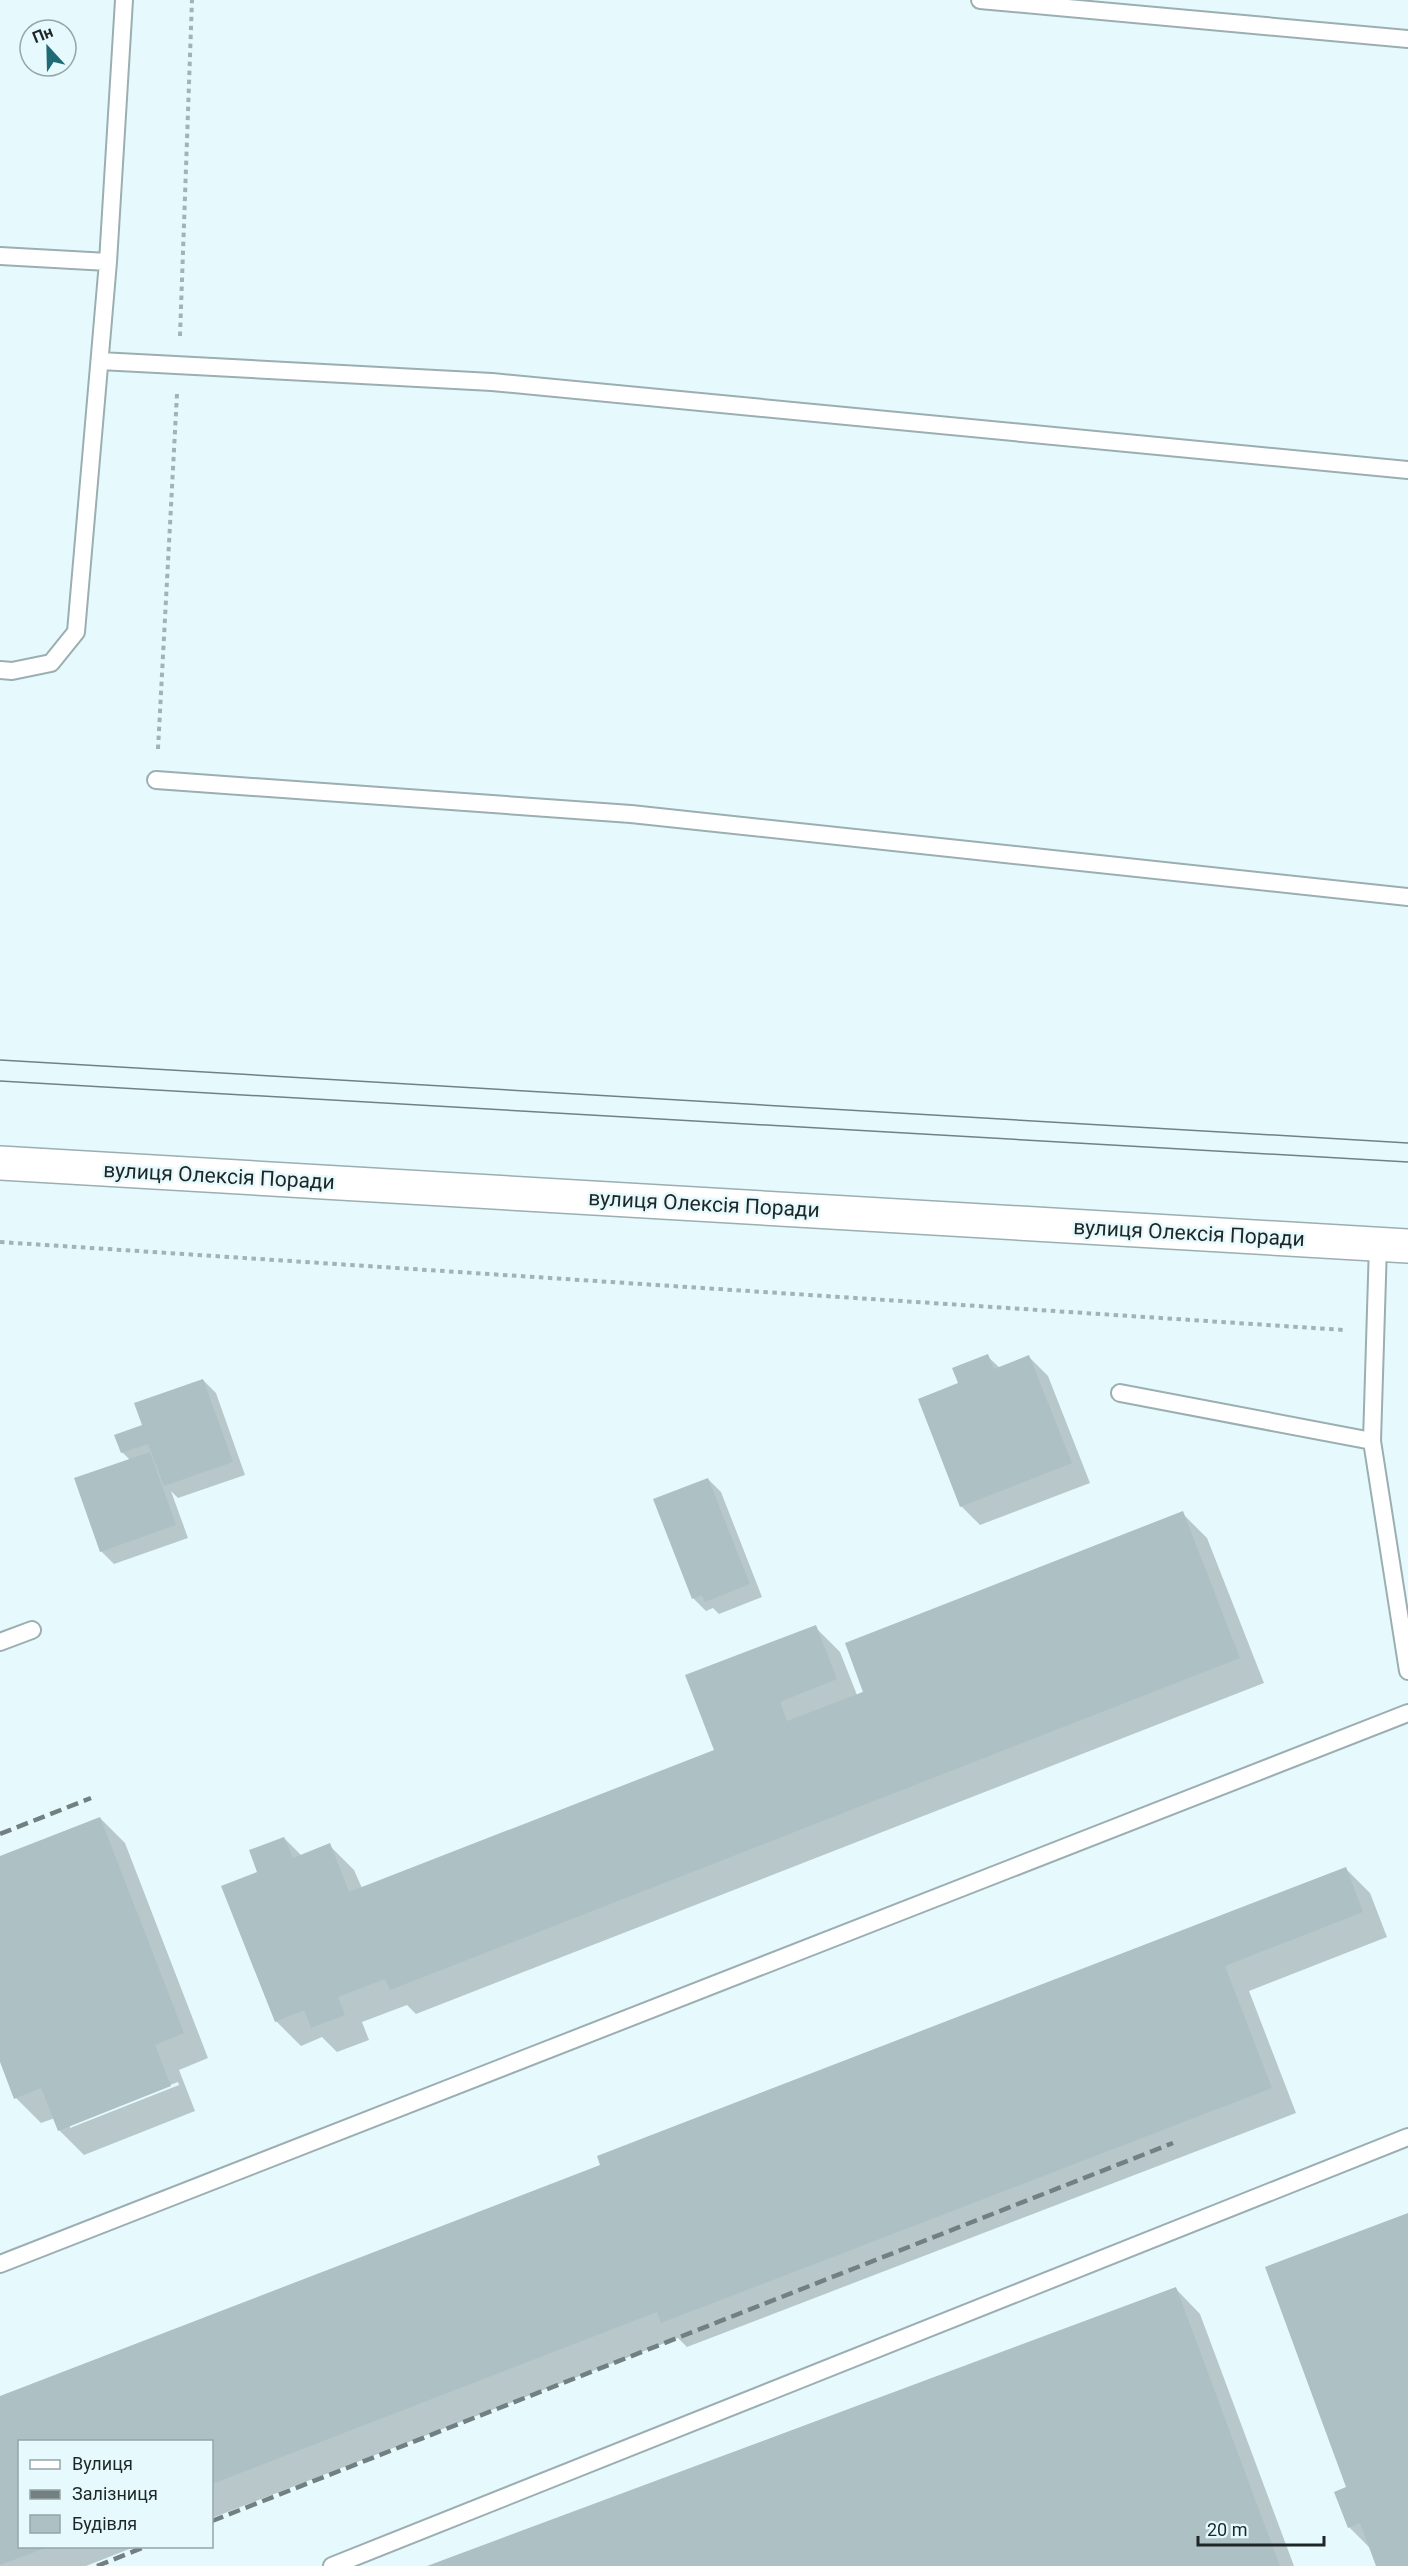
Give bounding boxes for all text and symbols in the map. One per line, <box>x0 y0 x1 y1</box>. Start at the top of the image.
north arrow <box>18 18 78 78</box>
text: Пн <box>30 22 56 47</box>
street label: вулиця Олексія Поради <box>103 1158 335 1194</box>
street label: вулиця Олексія Поради <box>588 1186 820 1222</box>
street label: вулиця Олексія Поради <box>1073 1215 1305 1251</box>
legend <box>18 2440 213 2548</box>
text: Вулиця <box>72 2453 133 2474</box>
text: Залізниця <box>72 2483 158 2504</box>
scale bar <box>1198 2509 1324 2547</box>
text: Будівля <box>72 2513 137 2534</box>
text: 20 m <box>1207 2519 1247 2540</box>

